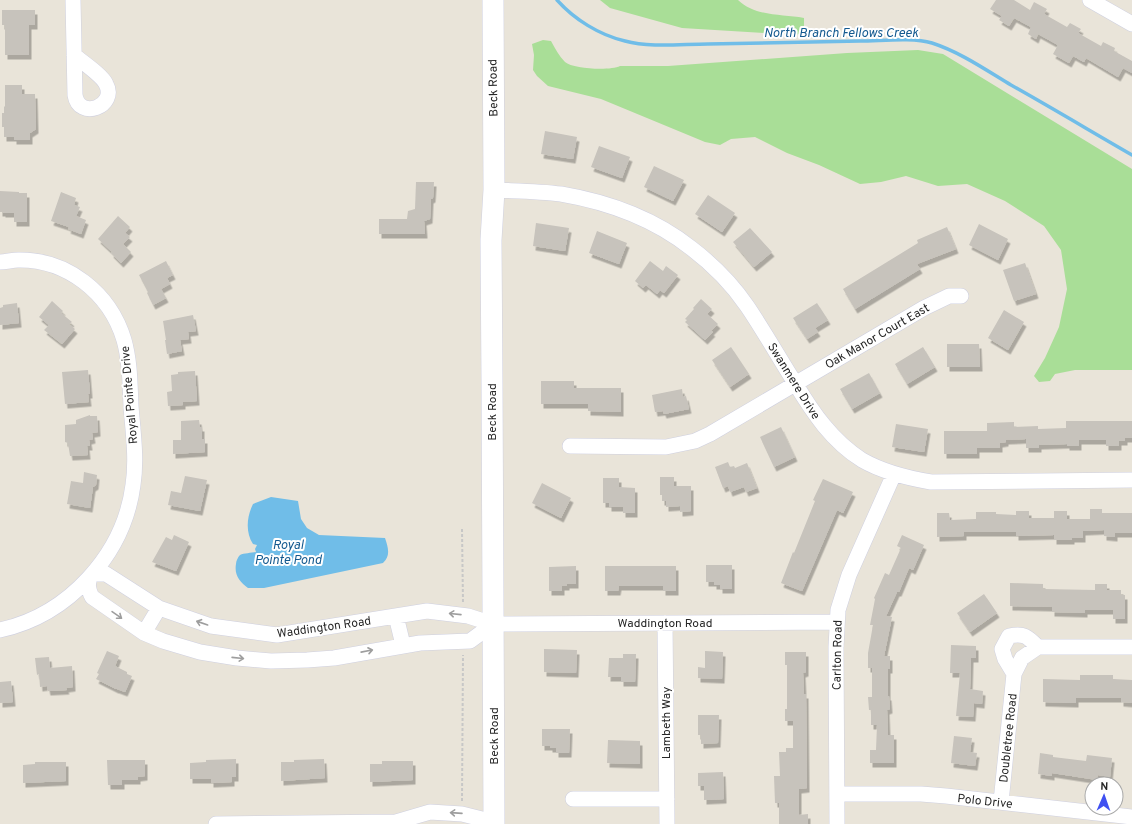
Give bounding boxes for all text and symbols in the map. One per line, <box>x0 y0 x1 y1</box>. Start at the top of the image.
water label: North Branch Fellows Creek <box>764 26 919 42</box>
street label: Beck Road <box>485 59 503 117</box>
street label: Oak Manor Court East <box>822 300 933 373</box>
street label: Swanmere Drive <box>763 340 823 423</box>
street label: Royal Pointe Drive <box>118 345 142 445</box>
street label: Beck Road <box>485 383 501 441</box>
water label: Royal Pointe Pond <box>255 538 322 569</box>
one-way arrow <box>111 611 122 619</box>
one-way arrow <box>449 611 462 618</box>
street label: Waddington Road <box>276 613 372 643</box>
street label: Waddington Road <box>618 616 712 632</box>
one-way arrow <box>197 618 209 626</box>
street label: Carlton Road <box>829 620 847 690</box>
one-way arrow <box>360 647 373 655</box>
one-way arrow <box>231 654 244 662</box>
street label: Lambeth Way <box>659 687 675 759</box>
street label: Doubletree Road <box>996 693 1022 784</box>
street label: Beck Road <box>487 707 503 765</box>
north arrow <box>1084 776 1124 816</box>
text: N <box>1100 780 1109 794</box>
street label: Polo Drive <box>957 791 1013 813</box>
one-way arrow <box>450 810 463 817</box>

